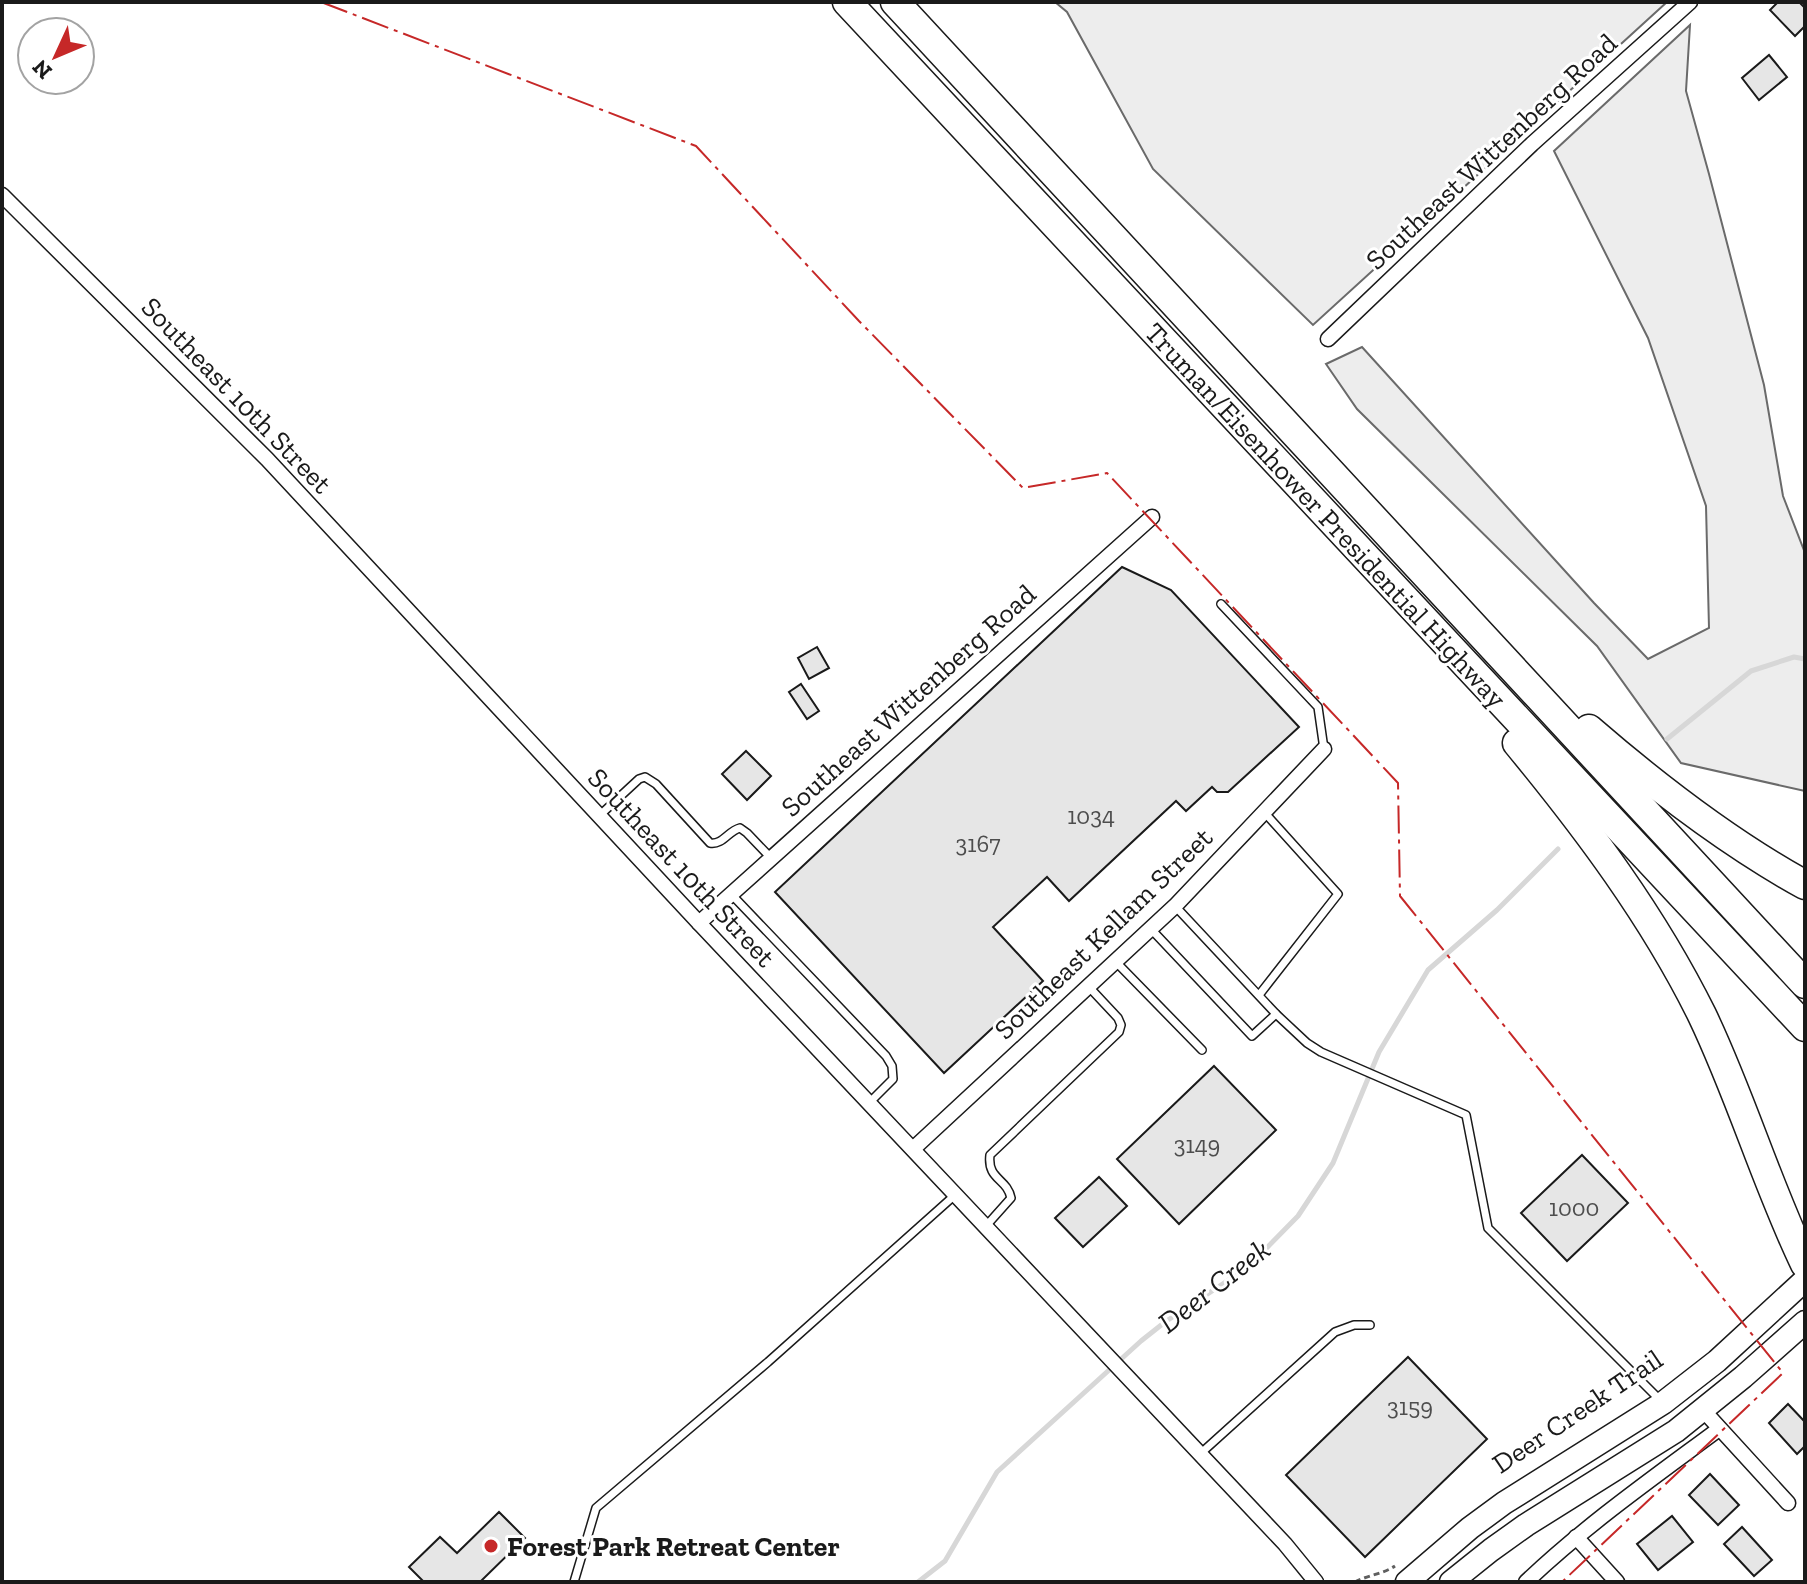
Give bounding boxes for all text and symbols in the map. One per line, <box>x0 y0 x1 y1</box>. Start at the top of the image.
north arrow <box>16 16 96 96</box>
street label: Southeast Wittenberg Road <box>1359 26 1624 276</box>
text: N <box>26 54 57 85</box>
street label: Southeast 10th Street <box>135 291 339 501</box>
street label: Truman/Eisenhower Presidential Highway <box>1138 316 1514 715</box>
street label: Southeast Wittenberg Road <box>774 577 1042 823</box>
street label: Southeast 10th Street <box>581 761 783 974</box>
house number: 1034 <box>1067 801 1115 830</box>
street label: Southeast Kellam Street <box>988 820 1220 1046</box>
house number: 3167 <box>955 829 1001 858</box>
house number: 3149 <box>1174 1130 1220 1159</box>
house number: 1000 <box>1549 1193 1599 1222</box>
water label: Deer Creek <box>1151 1231 1277 1341</box>
street label: Deer Creek Trail <box>1486 1342 1669 1480</box>
house number: 3159 <box>1387 1392 1433 1421</box>
place label: Forest Park Retreat Center <box>507 1530 840 1563</box>
marker: Forest Park Retreat Center <box>482 1537 500 1555</box>

